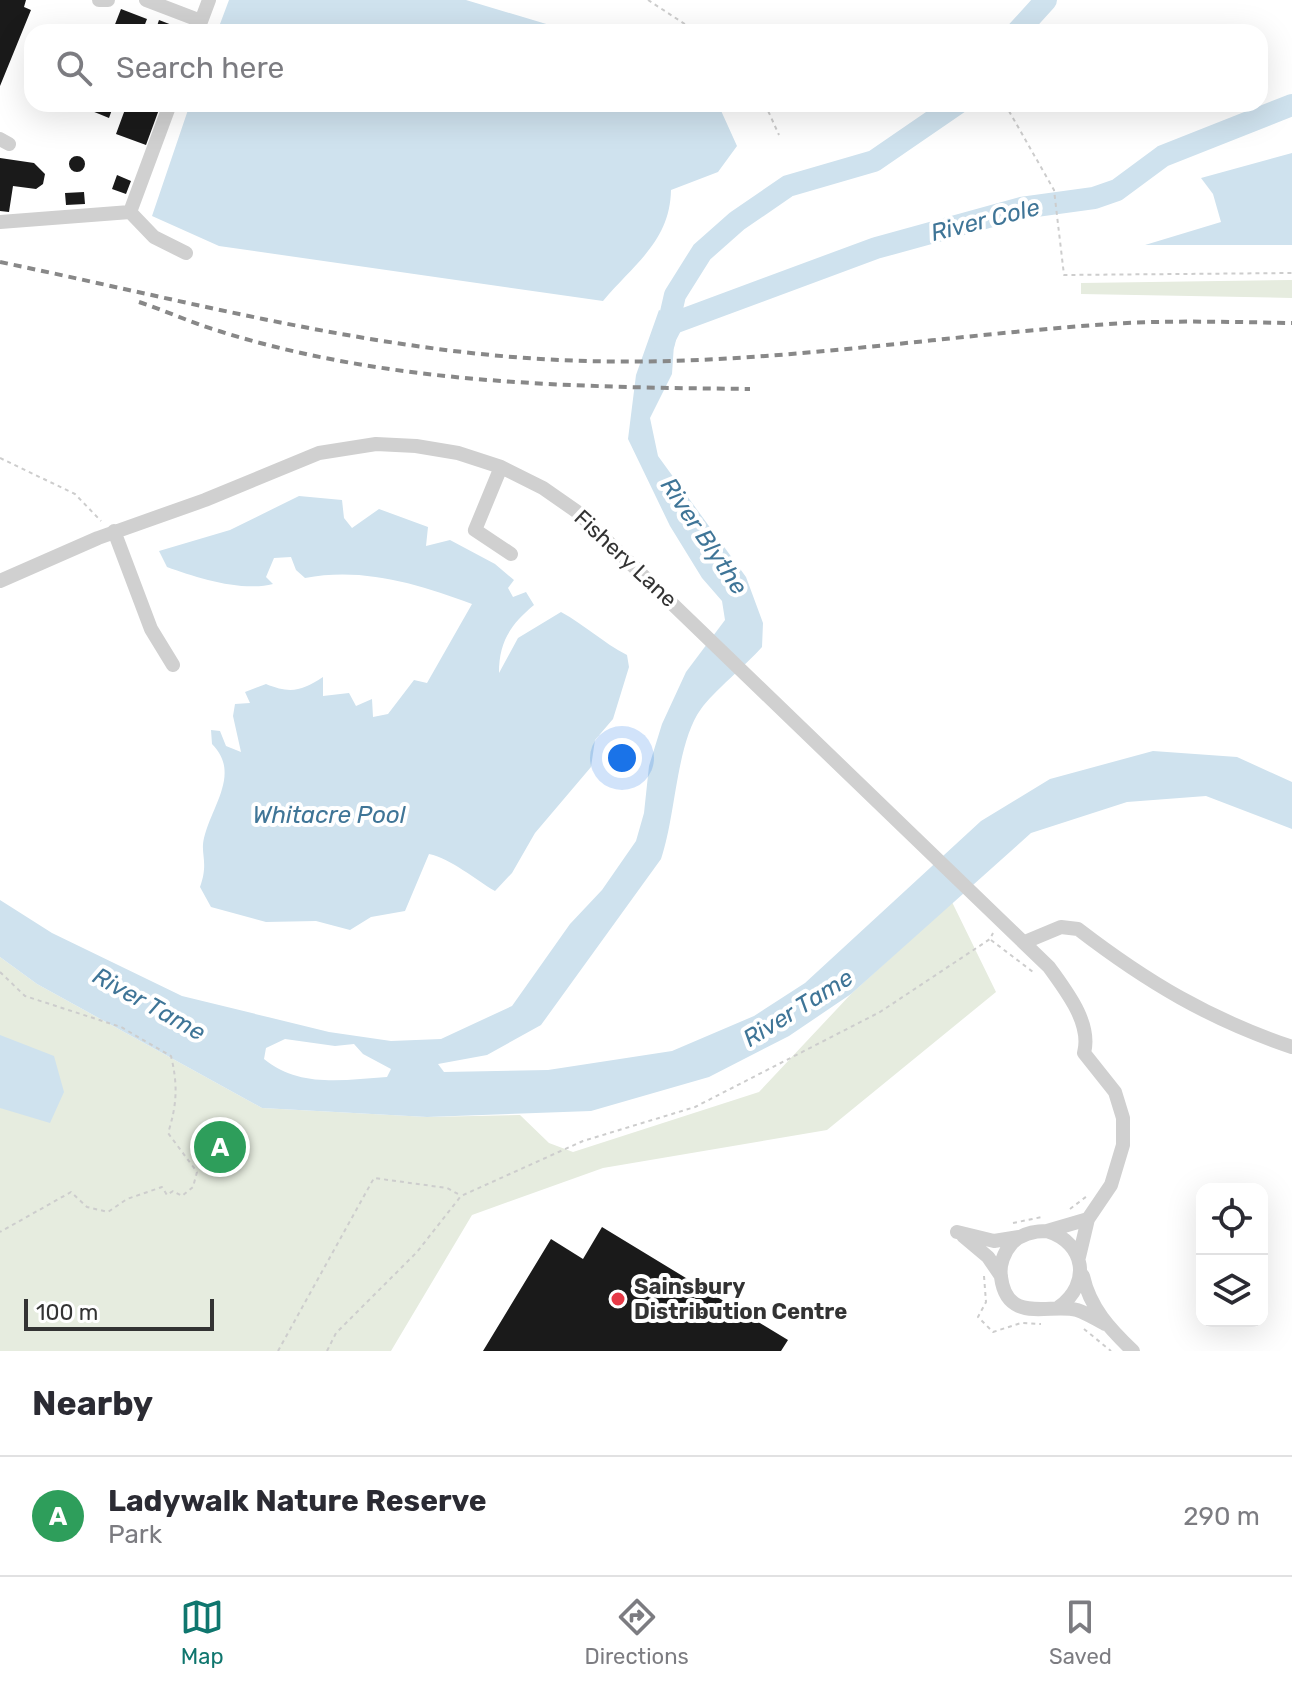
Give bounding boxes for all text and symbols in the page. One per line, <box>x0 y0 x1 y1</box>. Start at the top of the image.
search box <box>24 24 1268 112</box>
icon: search <box>52 46 96 90</box>
text: Search here <box>116 50 284 86</box>
water label: River Cole <box>928 193 1042 247</box>
water label: River Blythe <box>655 472 753 600</box>
street label: Fishery Lane <box>569 504 683 613</box>
your location <box>602 738 642 778</box>
water label: Whitacre Pool <box>252 801 407 829</box>
water label: River Tame <box>88 962 210 1046</box>
water label: River Tame <box>738 963 858 1053</box>
pin: A <box>194 1117 246 1177</box>
map controls <box>1196 1183 1268 1327</box>
button: locate <box>1196 1183 1268 1255</box>
button: layers <box>1196 1255 1268 1327</box>
place label: Sainsbury Distribution Centre <box>634 1273 847 1325</box>
marker: Sainsbury Distribution Centre <box>609 1290 627 1308</box>
scale bar <box>24 1295 214 1331</box>
text: 100 m <box>36 1299 98 1326</box>
text: Nearby <box>32 1383 153 1424</box>
text: Ladywalk Nature Reserve <box>108 1483 487 1519</box>
text: A <box>49 1501 67 1532</box>
text: 290 m <box>1183 1501 1260 1532</box>
text: Park <box>108 1519 162 1550</box>
tab: Map <box>180 1595 224 1670</box>
tab: Directions <box>584 1595 689 1670</box>
tab: Saved <box>1049 1595 1112 1670</box>

